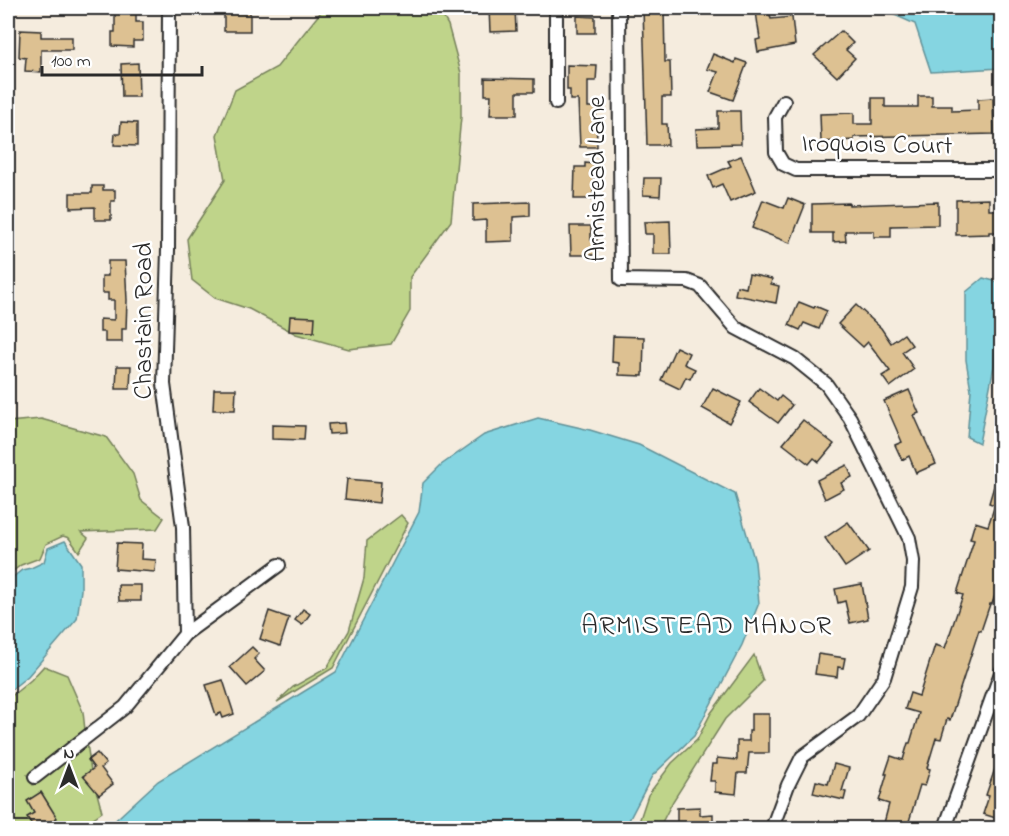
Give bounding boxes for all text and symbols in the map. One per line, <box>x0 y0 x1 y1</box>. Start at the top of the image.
scale bar <box>42 39 202 77</box>
text: 100 m <box>51 49 91 75</box>
street label: Armistead Lane <box>579 96 617 262</box>
street label: Iroquois Court <box>801 126 953 166</box>
street label: Chastain Road <box>126 242 164 400</box>
district label: ARMISTEAD MANOR <box>581 607 833 646</box>
north arrow <box>39 737 99 797</box>
text: N <box>64 742 75 766</box>

